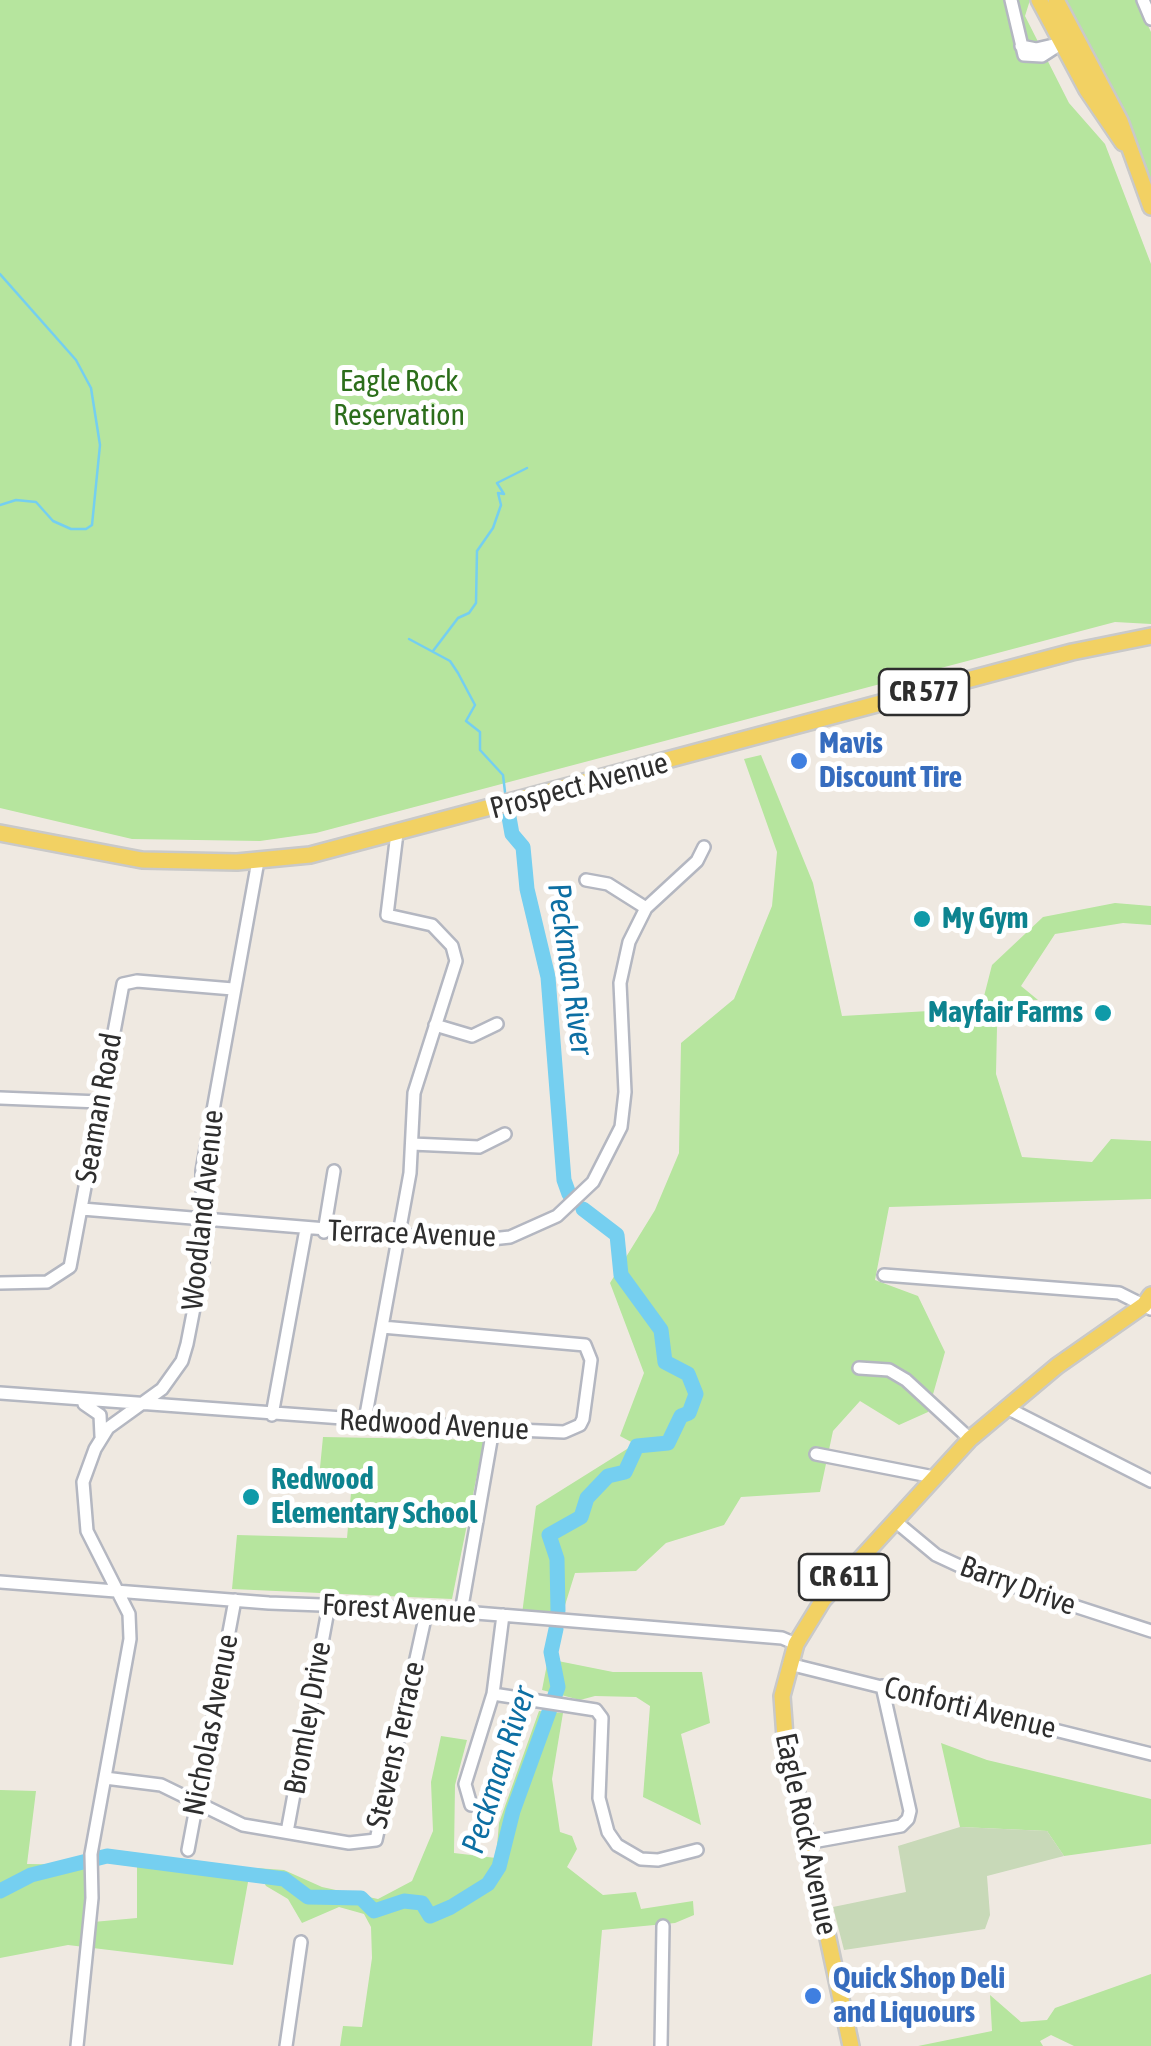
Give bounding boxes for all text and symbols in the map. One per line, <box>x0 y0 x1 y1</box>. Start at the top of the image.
park label: Eagle Rock Reservation <box>333 364 465 434</box>
road number: CR 577 <box>879 669 969 715</box>
place label: Mavis Discount Tire <box>819 726 962 796</box>
street label: Prospect Avenue <box>486 745 672 827</box>
marker: Mavis Discount Tire <box>788 750 810 772</box>
water label: Peckman River <box>539 881 601 1057</box>
place label: My Gym <box>942 901 1028 937</box>
marker: My Gym <box>911 908 933 930</box>
place label: Mayfair Farms <box>928 995 1083 1031</box>
marker: Mayfair Farms <box>1092 1002 1114 1024</box>
street label: Seaman Road <box>68 1030 130 1186</box>
street label: Woodland Avenue <box>175 1108 231 1312</box>
street label: Terrace Avenue <box>327 1213 497 1255</box>
street label: Redwood Avenue <box>338 1402 530 1448</box>
place label: Redwood Elementary School <box>271 1462 477 1532</box>
marker: Redwood Elementary School <box>240 1486 262 1508</box>
street label: Barry Drive <box>955 1548 1081 1624</box>
road number: CR 611 <box>799 1554 889 1600</box>
street label: Forest Avenue <box>321 1587 477 1631</box>
street label: Nicholas Avenue <box>176 1631 246 1819</box>
street label: Bromley Drive <box>277 1639 339 1797</box>
street label: Stevens Terrace <box>359 1658 433 1832</box>
street label: Conforti Avenue <box>880 1669 1060 1747</box>
water label: Peckman River <box>454 1682 544 1858</box>
street label: Eagle Rock Avenue <box>767 1730 845 1938</box>
place label: Quick Shop Deli and Liquours <box>833 1961 1005 2032</box>
marker: Quick Shop Deli and Liquours <box>802 1985 824 2007</box>

